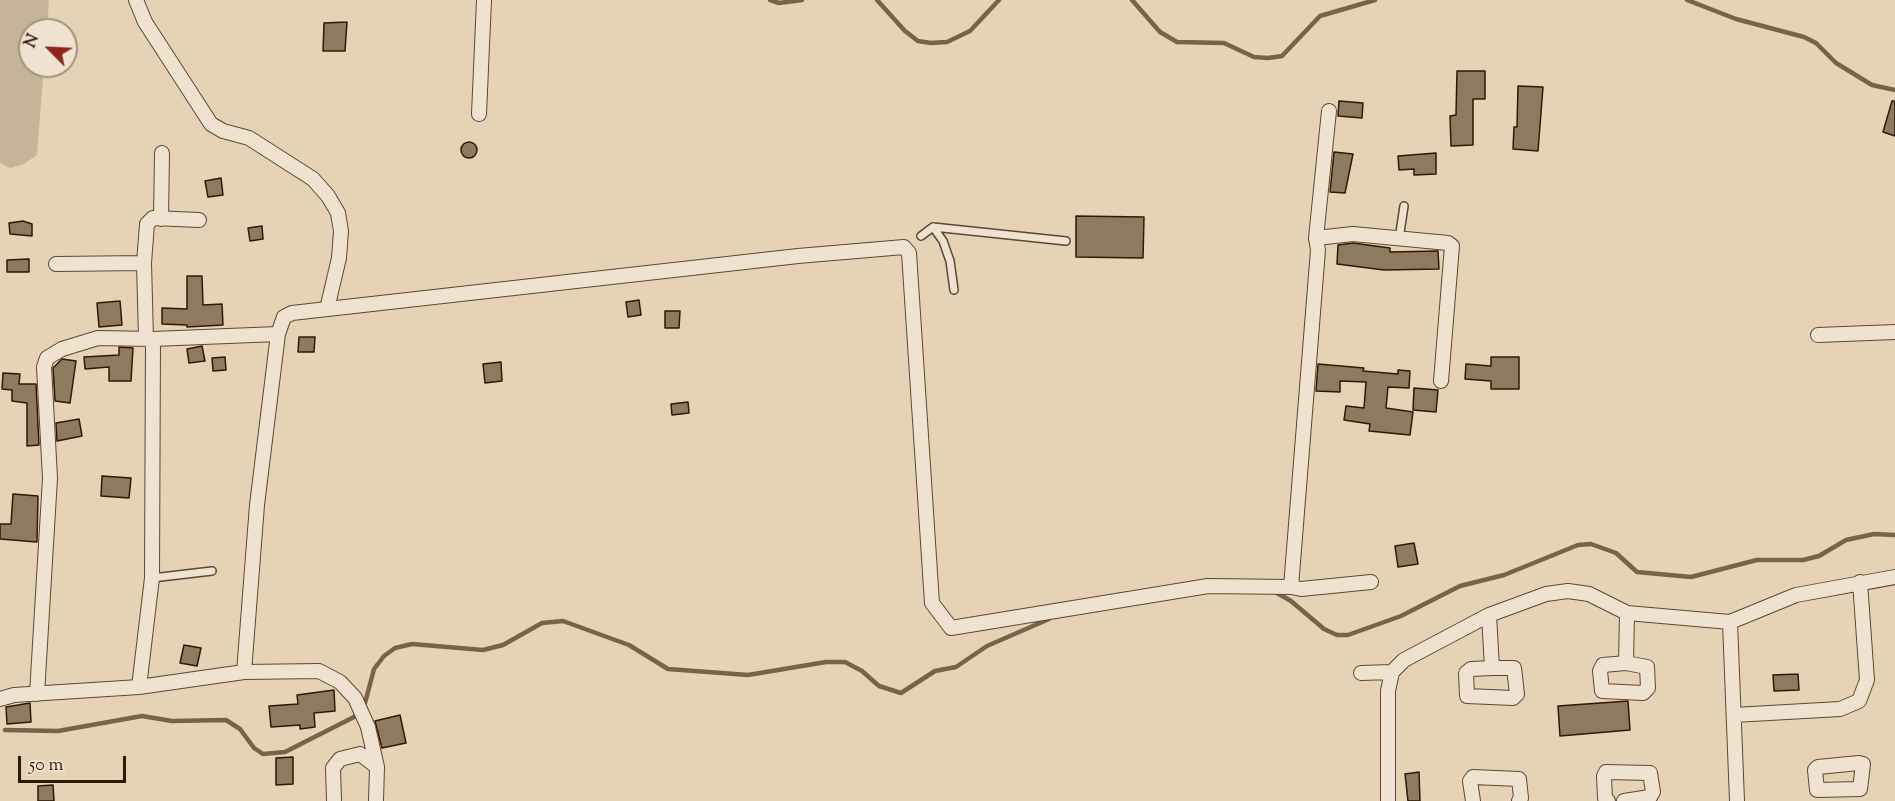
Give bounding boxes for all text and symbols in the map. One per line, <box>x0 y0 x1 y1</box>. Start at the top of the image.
north arrow <box>18 18 78 78</box>
text: N <box>20 31 46 52</box>
scale bar <box>21 744 129 782</box>
text: 50 m <box>29 753 63 779</box>

